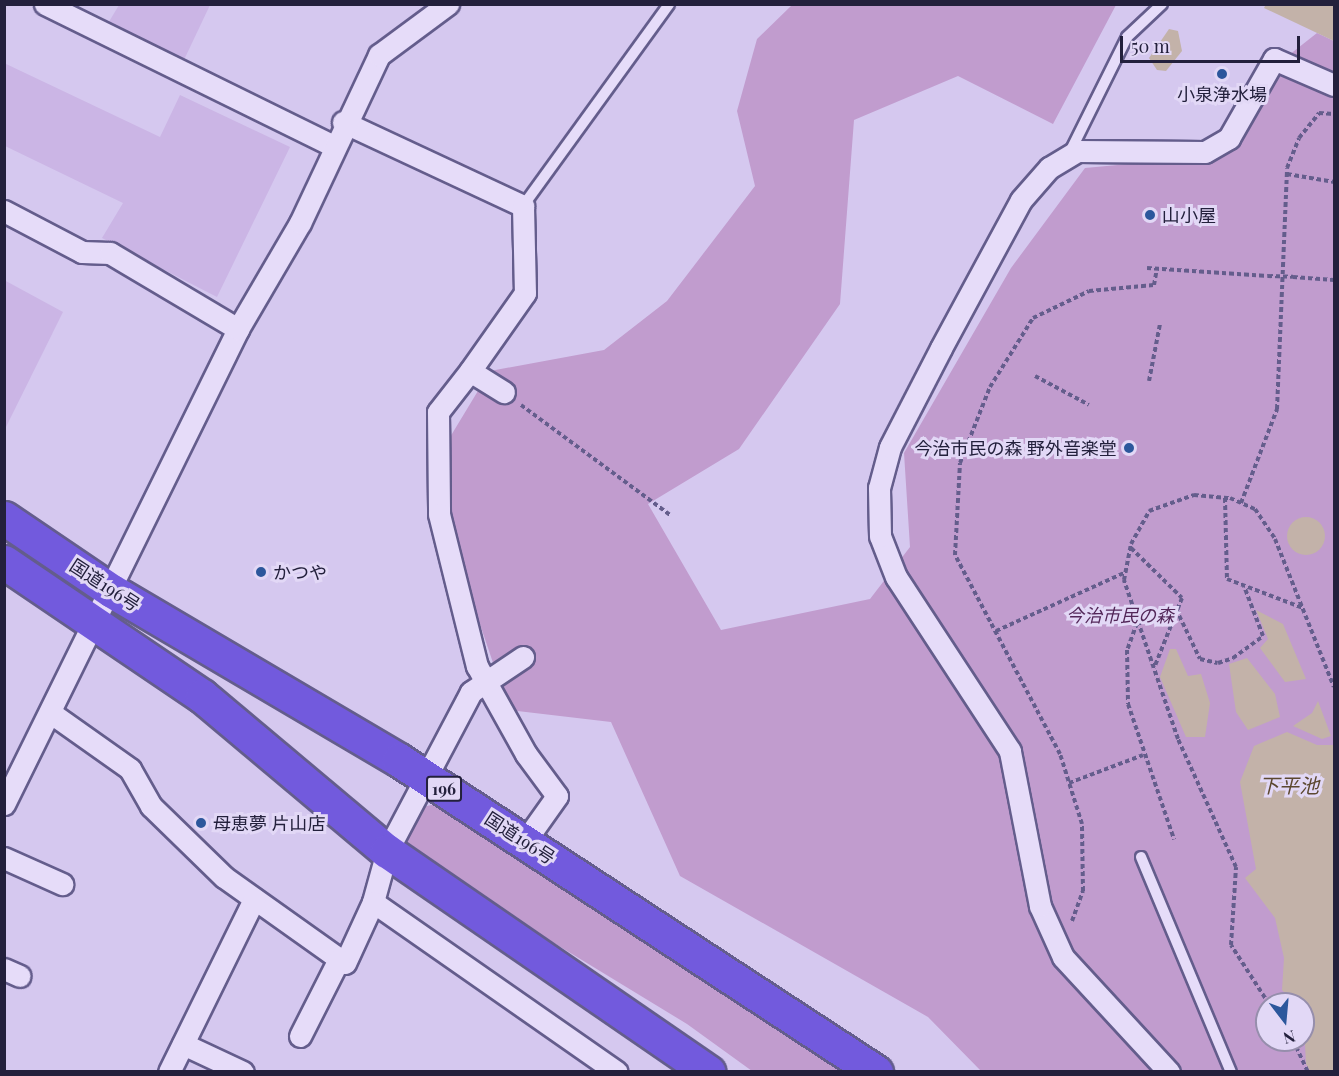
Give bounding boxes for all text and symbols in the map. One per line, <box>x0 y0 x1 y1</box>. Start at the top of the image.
scale bar <box>1123 24 1303 62</box>
text: 50 m <box>1131 34 1170 58</box>
marker: 小泉浄水場 <box>1215 67 1229 81</box>
place label: 小泉浄水場 <box>1177 83 1267 105</box>
place label: 山小屋 <box>1162 204 1216 226</box>
marker: 山小屋 <box>1143 208 1157 222</box>
place label: 今治市民の森 野外音楽堂 <box>915 437 1117 459</box>
marker: 今治市民の森 野外音楽堂 <box>1122 441 1136 455</box>
street label: 国道196号 <box>66 554 144 616</box>
place label: かつや <box>273 561 327 583</box>
marker: かつや <box>254 565 268 579</box>
park label: 今治市民の森 <box>1066 604 1174 626</box>
water label: 下平池 <box>1259 772 1319 796</box>
road number: 196 <box>426 776 462 802</box>
street label: 国道196号 <box>481 807 559 869</box>
place label: 母恵夢 片山店 <box>213 812 325 834</box>
marker: 母恵夢 片山店 <box>194 816 208 830</box>
north arrow <box>1255 992 1315 1052</box>
text: N <box>1281 1026 1298 1050</box>

